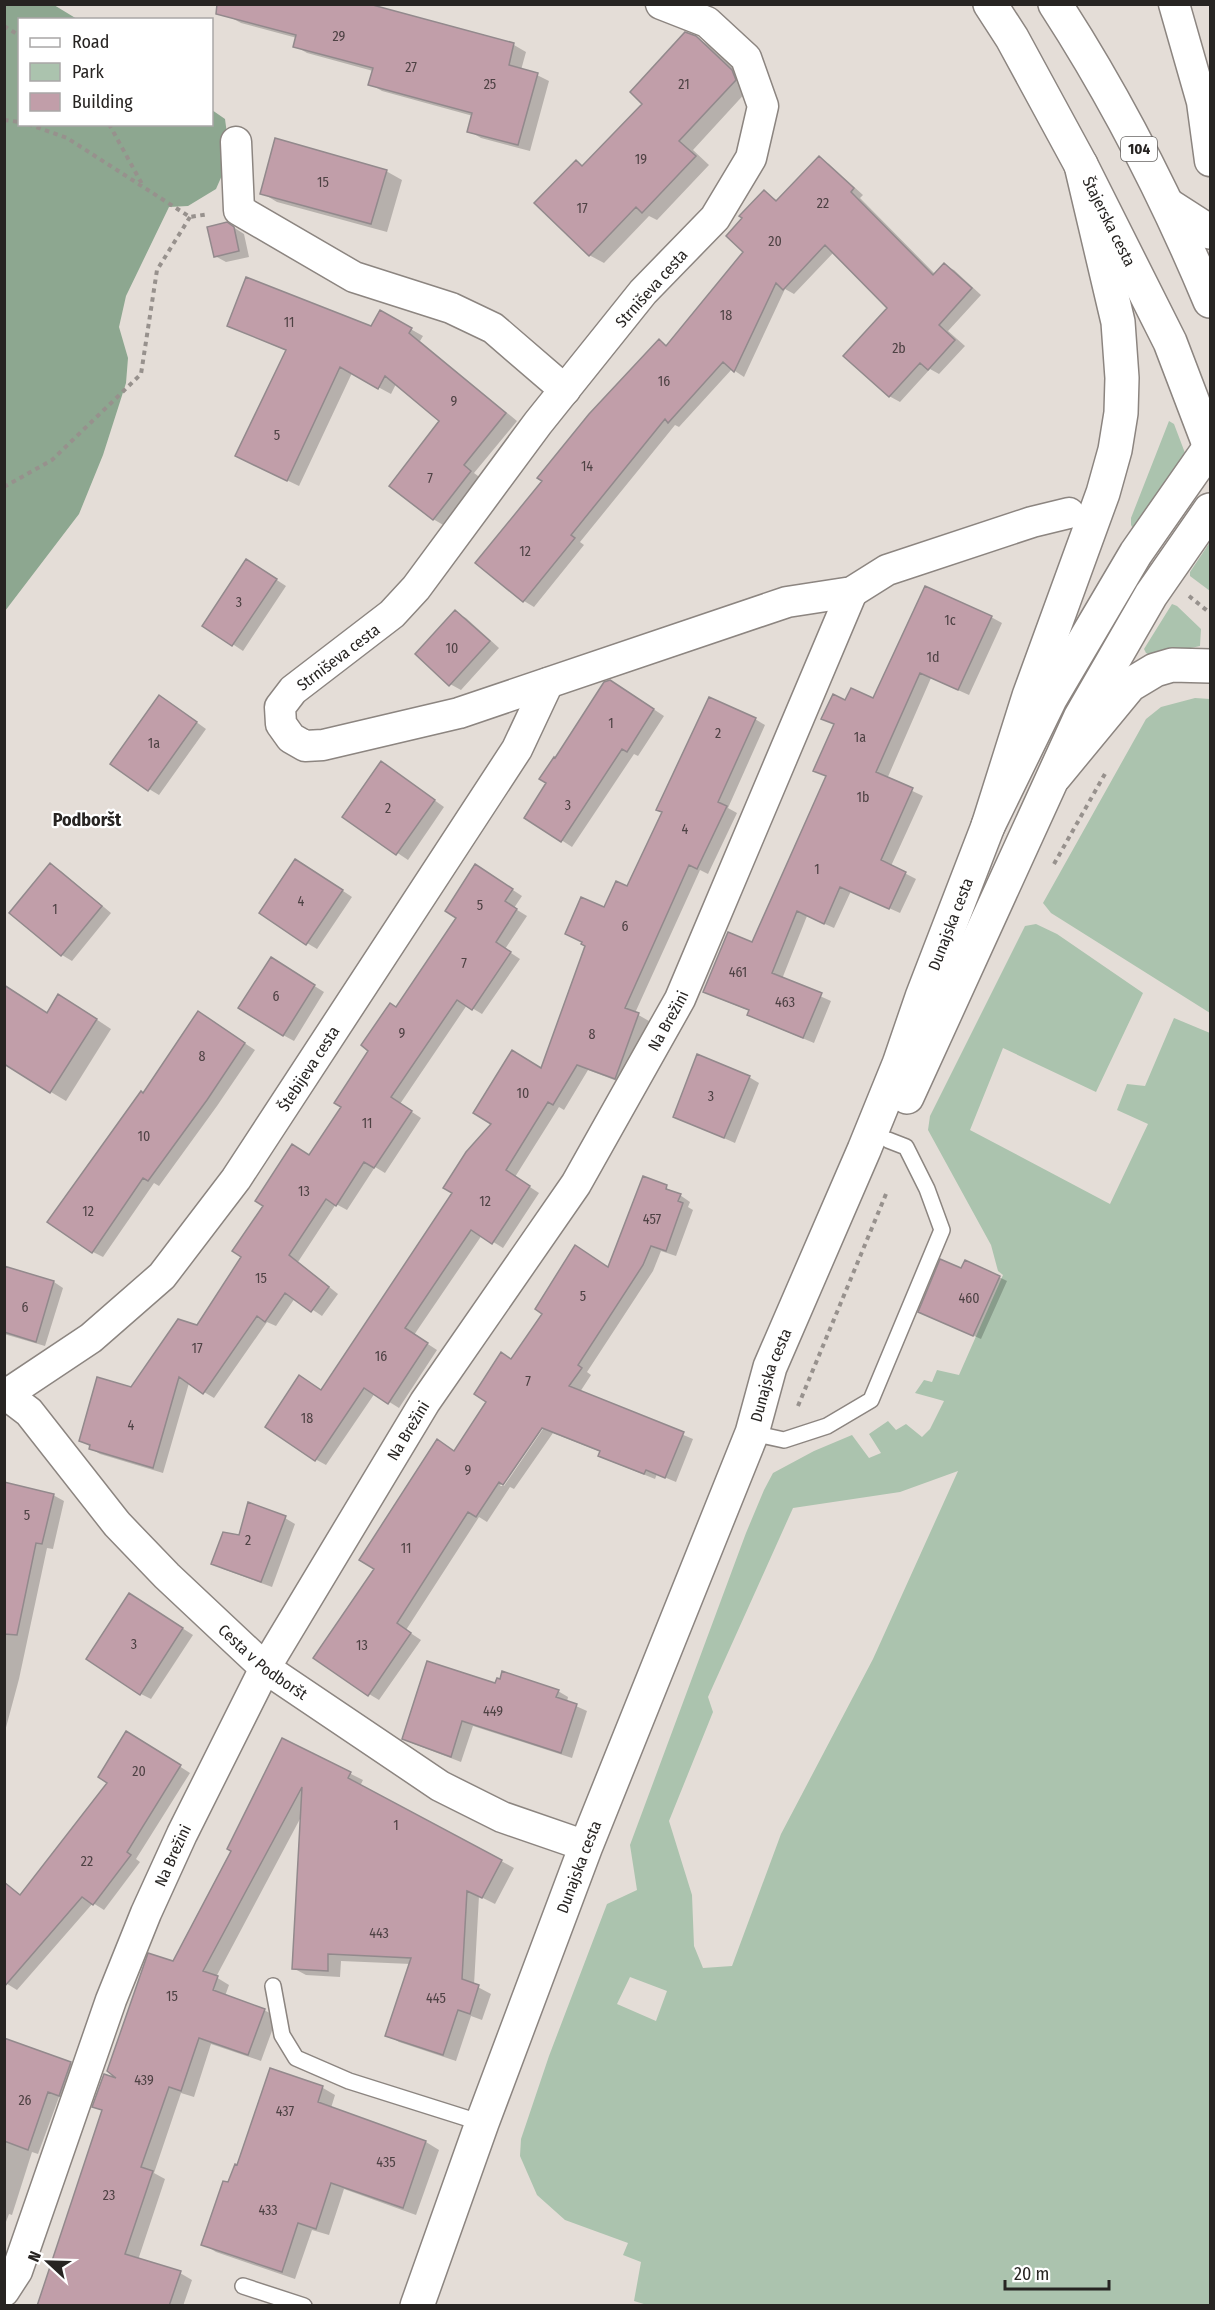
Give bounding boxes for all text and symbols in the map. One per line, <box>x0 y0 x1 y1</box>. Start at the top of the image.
legend <box>18 18 213 126</box>
house number: 29 <box>333 28 346 45</box>
text: Road <box>72 31 109 53</box>
house number: 27 <box>405 59 417 76</box>
text: Park <box>72 61 105 83</box>
house number: 25 <box>484 76 496 93</box>
house number: 21 <box>678 76 690 93</box>
text: Building <box>72 91 133 113</box>
road number: 104 <box>1121 137 1157 161</box>
house number: 19 <box>635 151 647 168</box>
street label: Štajerska cesta <box>1078 173 1139 270</box>
house number: 15 <box>317 174 329 191</box>
house number: 22 <box>817 195 829 212</box>
house number: 17 <box>576 200 588 217</box>
house number: 20 <box>768 233 782 250</box>
street label: Strniševa cesta <box>611 245 692 331</box>
house number: 18 <box>720 307 732 324</box>
house number: 11 <box>284 314 294 331</box>
house number: 2b <box>892 340 906 357</box>
house number: 16 <box>658 373 670 390</box>
house number: 9 <box>451 393 458 410</box>
house number: 5 <box>274 427 280 444</box>
house number: 14 <box>581 458 593 475</box>
house number: 7 <box>427 470 433 487</box>
house number: 12 <box>519 543 531 560</box>
house number: 3 <box>236 594 242 611</box>
house number: 1c <box>944 612 956 629</box>
street label: Strniševa cesta <box>293 620 384 695</box>
house number: 10 <box>446 640 458 657</box>
house number: 1d <box>927 649 939 666</box>
house number: 1 <box>608 715 614 732</box>
house number: 2 <box>715 725 721 742</box>
house number: 1a <box>854 729 866 746</box>
house number: 1a <box>148 735 160 752</box>
house number: 1b <box>857 789 869 806</box>
house number: 3 <box>565 797 571 814</box>
house number: 2 <box>385 800 391 817</box>
district label: Podboršt <box>53 809 122 831</box>
house number: 4 <box>682 821 689 838</box>
house number: 1 <box>814 861 820 878</box>
street label: Dunajska cesta <box>924 875 977 973</box>
house number: 4 <box>298 893 305 910</box>
house number: 5 <box>477 897 483 914</box>
house number: 1 <box>52 901 58 918</box>
house number: 6 <box>622 918 629 935</box>
house number: 7 <box>461 955 467 972</box>
house number: 461 <box>729 964 747 981</box>
house number: 6 <box>273 988 280 1005</box>
street label: Na Brežini <box>644 988 692 1054</box>
house number: 463 <box>775 994 795 1011</box>
street label: Štebijeva cesta <box>273 1022 344 1115</box>
house number: 9 <box>399 1025 406 1042</box>
house number: 8 <box>589 1026 596 1043</box>
house number: 8 <box>199 1048 206 1065</box>
house number: 10 <box>517 1085 529 1102</box>
house number: 3 <box>708 1088 714 1105</box>
house number: 11 <box>362 1115 372 1132</box>
house number: 10 <box>138 1128 150 1145</box>
house number: 13 <box>298 1183 310 1200</box>
house number: 12 <box>479 1193 491 1210</box>
house number: 12 <box>82 1203 94 1220</box>
house number: 457 <box>643 1211 662 1228</box>
house number: 15 <box>255 1270 267 1287</box>
house number: 5 <box>580 1288 586 1305</box>
house number: 460 <box>958 1290 980 1307</box>
house number: 6 <box>22 1299 29 1316</box>
street label: Dunajska cesta <box>746 1325 796 1424</box>
house number: 17 <box>191 1340 203 1357</box>
house number: 16 <box>375 1348 387 1365</box>
house number: 7 <box>525 1373 531 1390</box>
street label: Na Brežini <box>383 1398 433 1464</box>
house number: 18 <box>301 1410 313 1427</box>
house number: 4 <box>128 1417 135 1434</box>
house number: 9 <box>465 1462 472 1479</box>
house number: 5 <box>24 1507 30 1524</box>
house number: 2 <box>245 1532 251 1549</box>
house number: 11 <box>401 1540 411 1557</box>
street label: Cesta v Podboršt <box>214 1620 312 1704</box>
house number: 3 <box>131 1636 137 1653</box>
house number: 13 <box>356 1637 368 1654</box>
house number: 449 <box>483 1703 503 1720</box>
house number: 20 <box>132 1763 146 1780</box>
house number: 1 <box>393 1817 399 1834</box>
street label: Dunajska cesta <box>553 1818 605 1916</box>
street label: Na Brežini <box>150 1821 195 1889</box>
house number: 22 <box>81 1853 93 1870</box>
house number: 443 <box>369 1925 389 1942</box>
house number: 15 <box>166 1988 178 2005</box>
house number: 445 <box>426 1990 446 2007</box>
house number: 439 <box>134 2072 154 2089</box>
house number: 26 <box>18 2092 32 2109</box>
house number: 437 <box>276 2103 295 2120</box>
house number: 435 <box>376 2154 396 2171</box>
house number: 23 <box>103 2187 115 2204</box>
house number: 433 <box>258 2202 278 2219</box>
north arrow <box>18 2232 78 2292</box>
text: N <box>24 2249 45 2265</box>
scale bar <box>1005 2253 1108 2291</box>
text: 20 m <box>1014 2263 1049 2285</box>

